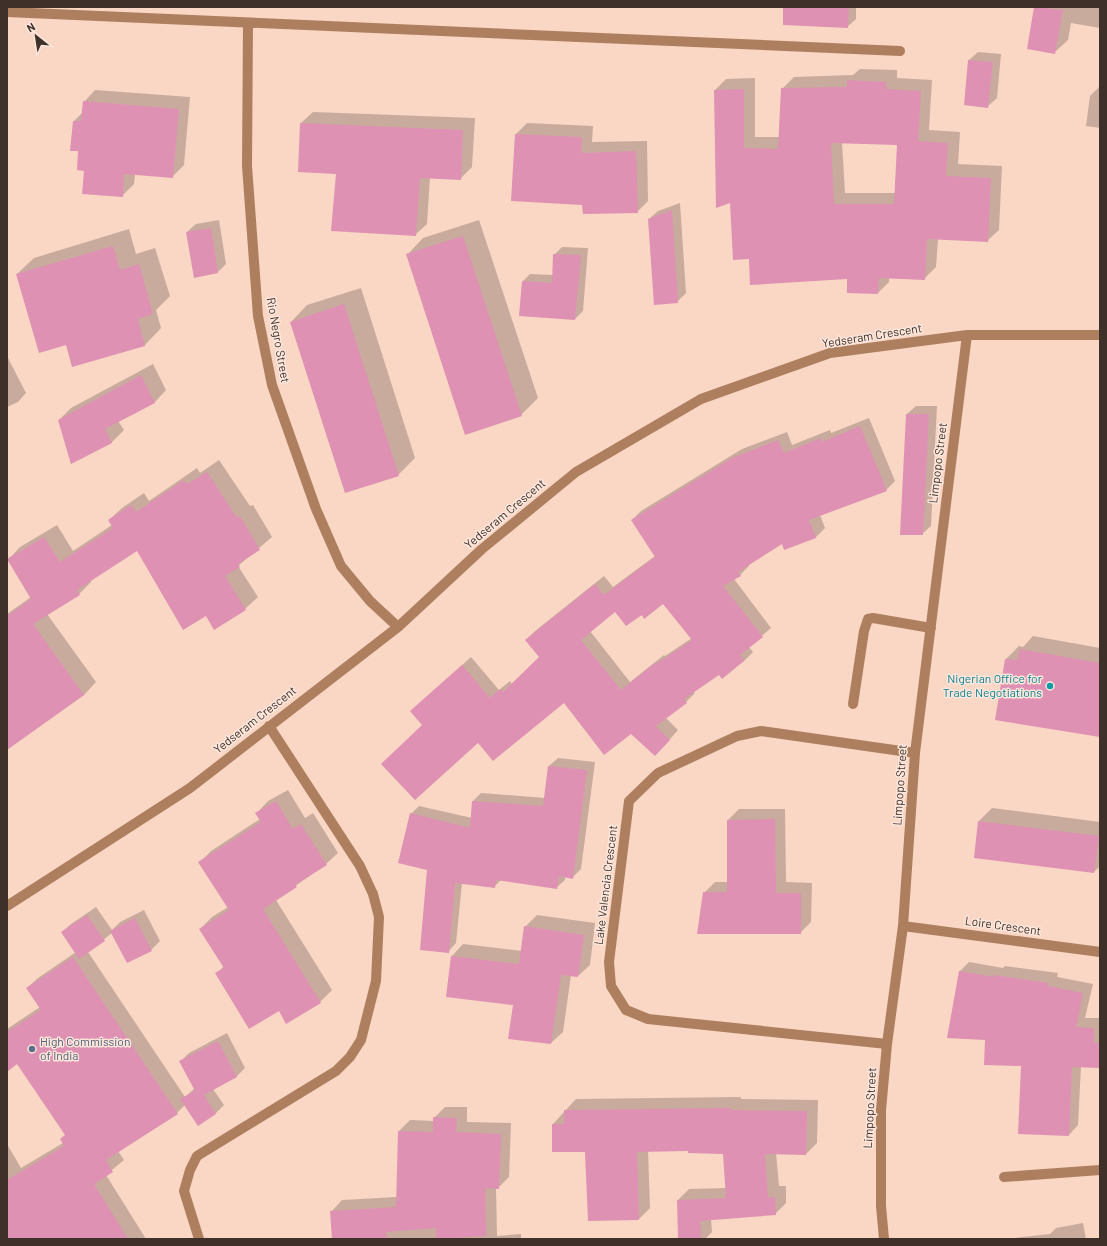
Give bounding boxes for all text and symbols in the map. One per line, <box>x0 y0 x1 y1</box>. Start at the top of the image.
north arrow <box>16 16 56 56</box>
text: N <box>24 19 37 34</box>
street label: Rio Negro Street <box>265 296 293 384</box>
street label: Yedseram Crescent <box>821 320 923 350</box>
street label: Limpopo Street <box>925 422 949 504</box>
street label: Yedseram Crescent <box>461 475 548 551</box>
place label: Nigerian Office for Trade Negotiations <box>943 671 1043 699</box>
marker: Nigerian Office for Trade Negotiations <box>1045 681 1055 691</box>
street label: Yedseram Crescent <box>210 683 299 756</box>
street label: Limpopo Street <box>889 744 909 826</box>
street label: Lake Valencia Crescent <box>591 824 619 946</box>
street label: Loire Crescent <box>964 913 1042 937</box>
place label: High Commission of India <box>40 1034 130 1062</box>
marker: High Commission of India <box>27 1044 37 1054</box>
street label: Limpopo Street <box>860 1067 878 1149</box>

